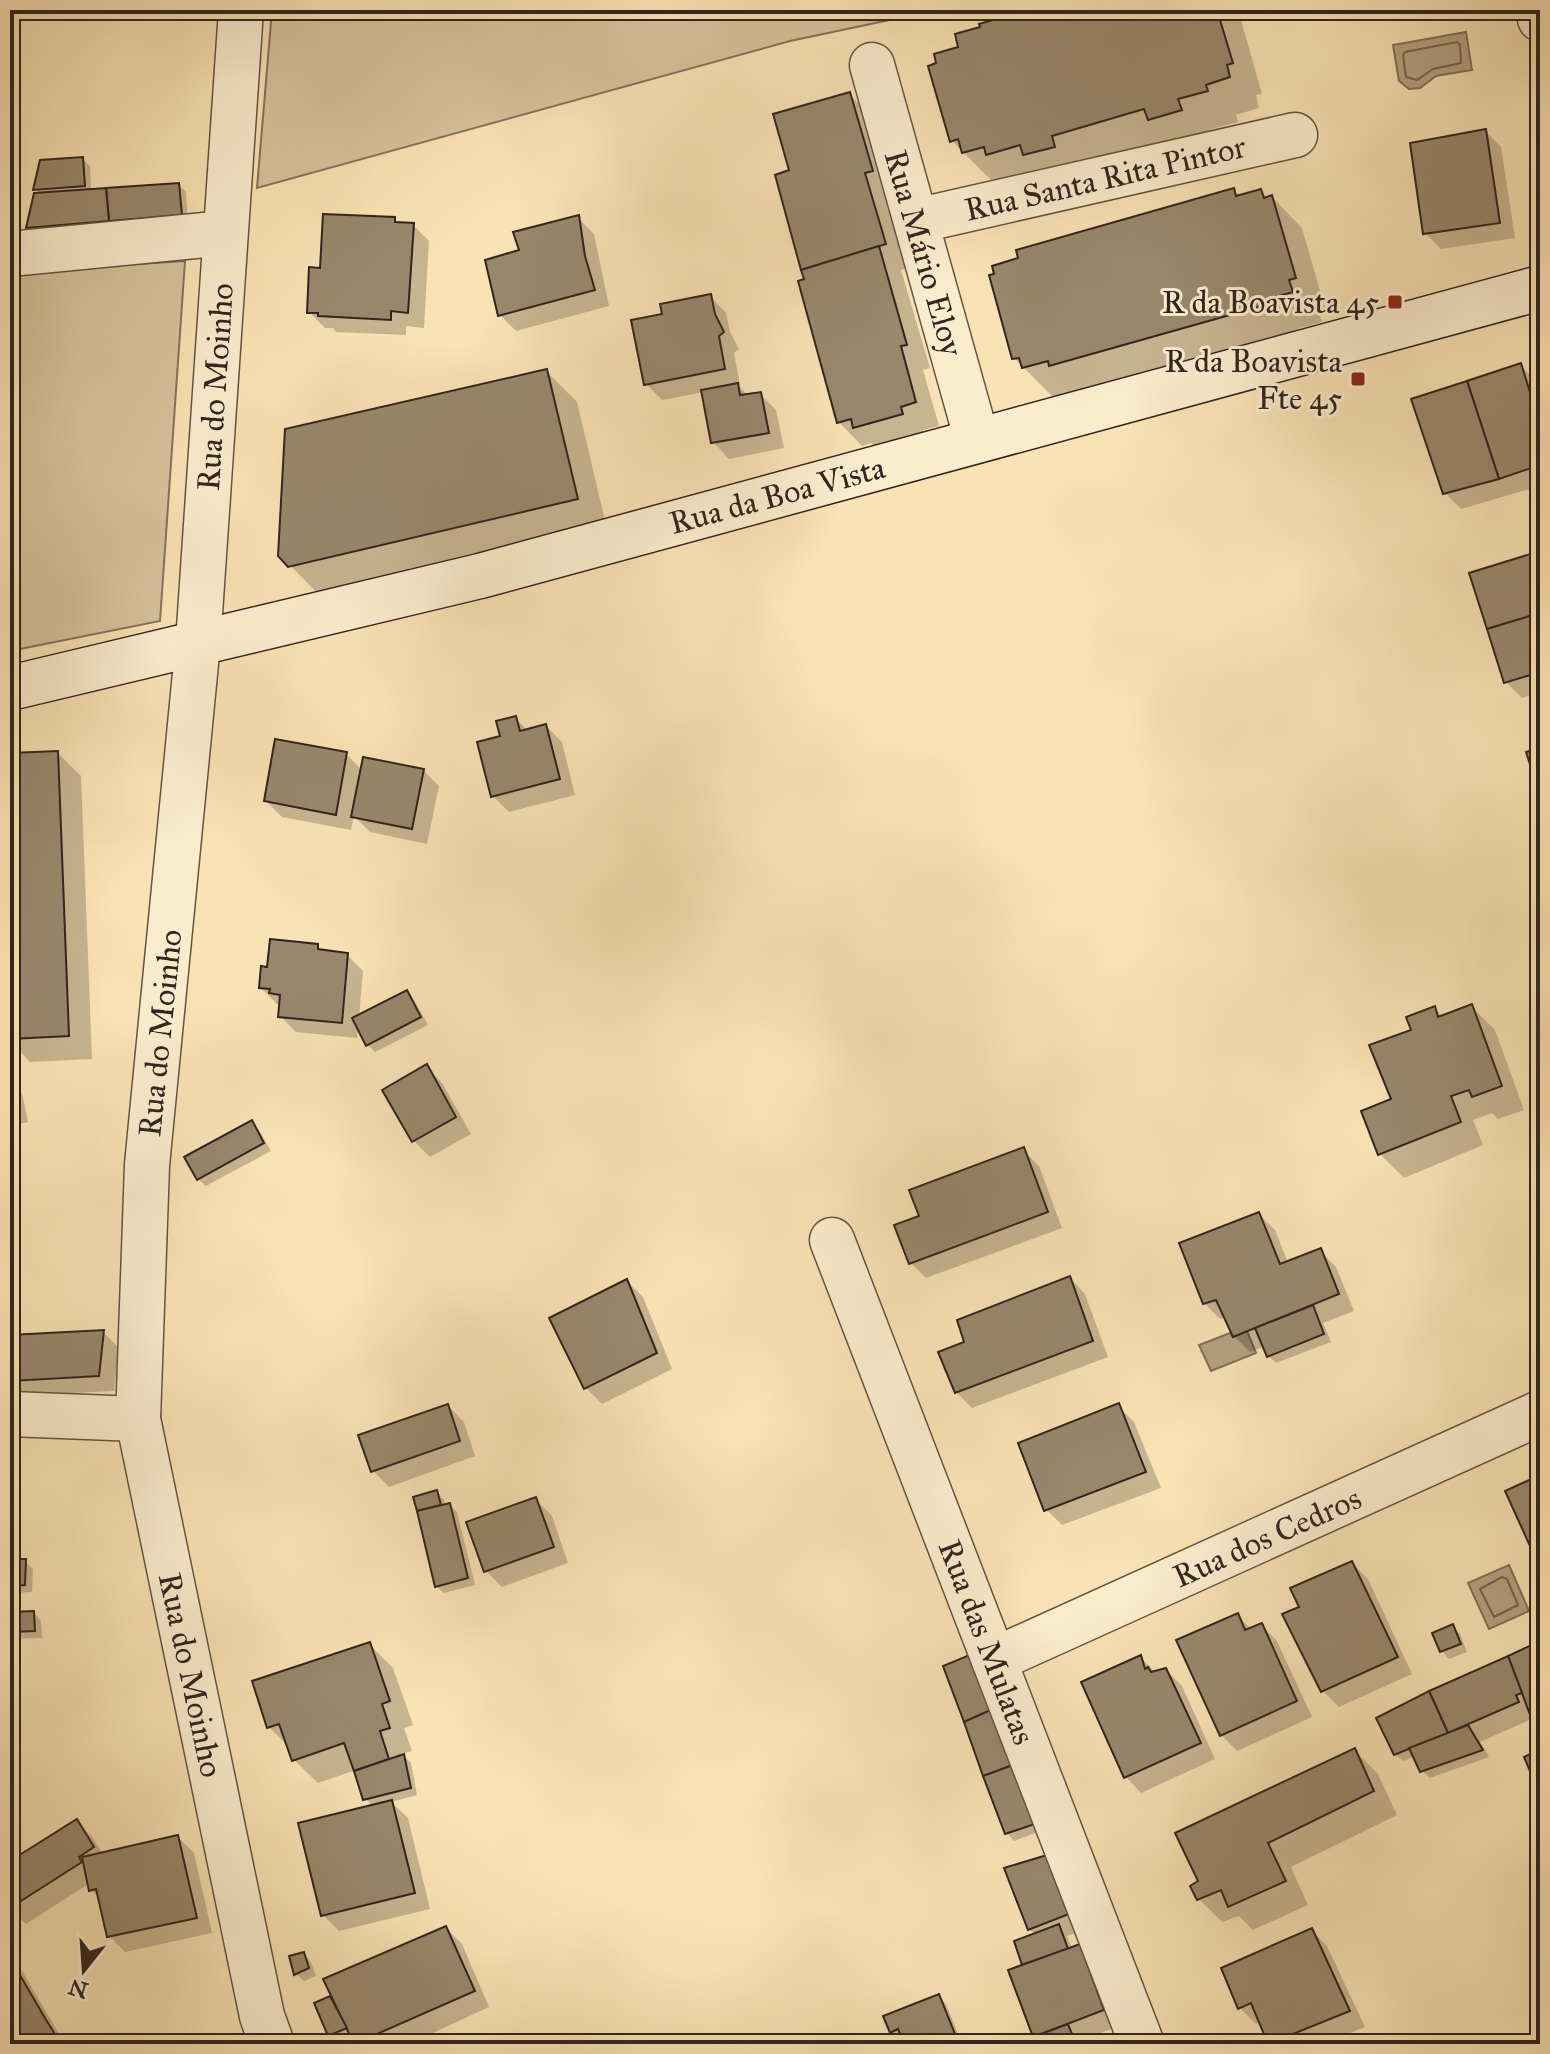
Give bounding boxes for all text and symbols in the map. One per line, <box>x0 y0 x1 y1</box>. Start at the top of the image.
street label: Rua Santa Rita Pintor <box>961 127 1249 230</box>
street label: Rua Mário Eloy <box>875 146 972 362</box>
street label: Rua do Moinho <box>189 282 242 492</box>
place label: R da Boavista 45 <box>1162 283 1379 322</box>
marker: R da Boavista 45 <box>1386 293 1404 311</box>
place label: R da Boavista Fte 45 <box>1165 342 1342 418</box>
marker: R da Boavista Fte 45 <box>1349 370 1367 388</box>
street label: Rua da Boa Vista <box>665 448 890 543</box>
street label: Rua do Moinho <box>130 928 191 1139</box>
street label: Rua dos Cedros <box>1167 1479 1367 1596</box>
street label: Rua das Mulatas <box>930 1534 1043 1750</box>
street label: Rua do Moinho <box>150 1569 231 1781</box>
north arrow <box>44 1930 124 2010</box>
text: N <box>65 1973 91 2004</box>

